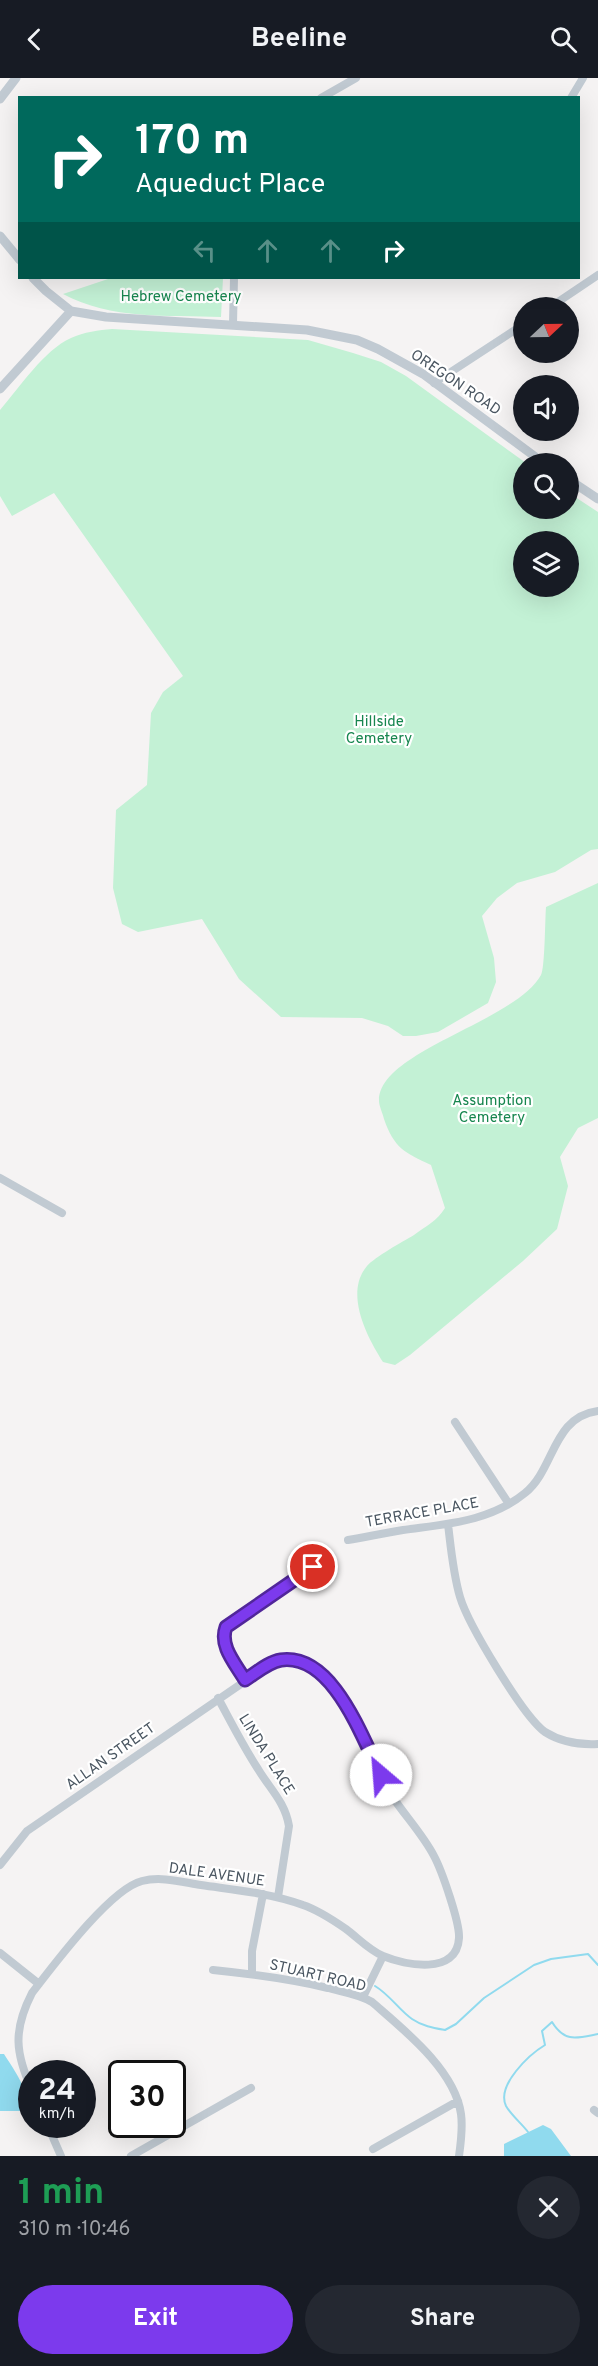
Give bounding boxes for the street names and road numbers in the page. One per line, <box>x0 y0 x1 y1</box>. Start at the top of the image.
street label: OREGON ROAD <box>406 346 504 421</box>
street label: TERRACE PLACE <box>364 1494 481 1533</box>
street label: LINDA PLACE <box>233 1711 298 1799</box>
street label: ALLAN STREET <box>62 1719 159 1795</box>
street label: DALE AVENUE <box>167 1859 266 1892</box>
street label: STUART ROAD <box>267 1956 368 1997</box>

